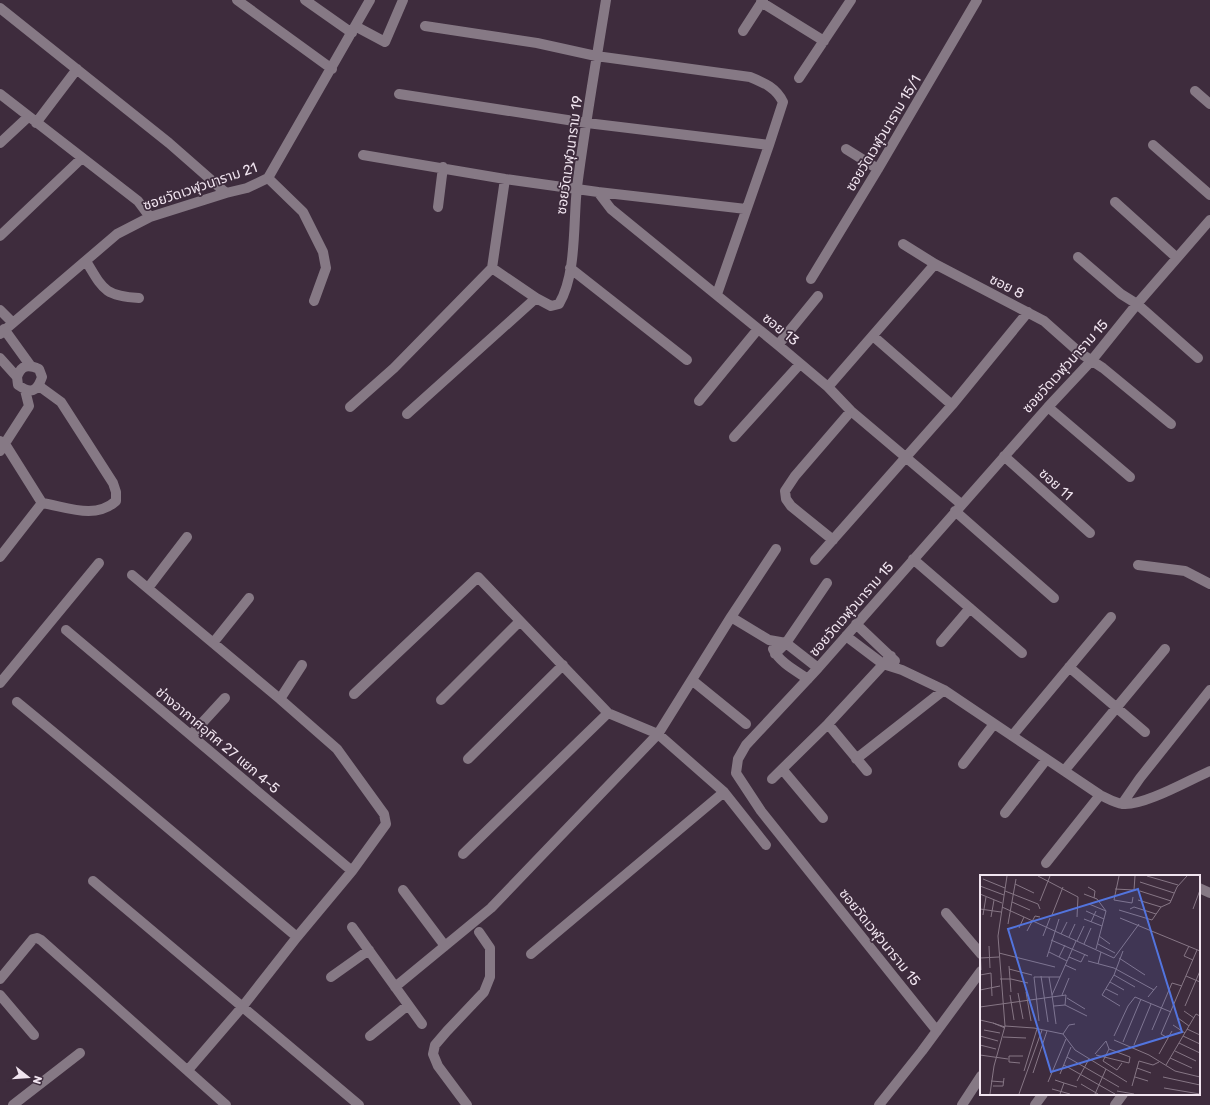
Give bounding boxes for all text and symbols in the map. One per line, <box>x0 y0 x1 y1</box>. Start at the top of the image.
street label: ซอยวัดเวฬุวนาราม 15/1 <box>842 72 925 194</box>
street label: ซอยวัดเวฬุวนาราม 19 <box>553 95 586 216</box>
street label: ซอยวัดเวฬุวนาราม 21 <box>141 159 260 214</box>
street label: ซอย 8 <box>987 271 1027 302</box>
street label: ซอย 13 <box>759 310 802 349</box>
street label: ซอยวัดเวฬุวนาราม 15 <box>1019 316 1112 417</box>
street label: ซอย 11 <box>1035 465 1076 504</box>
street label: ซอยวัดเวฬุวนาราม 15 <box>806 559 897 660</box>
street label: ช่างอากาศอุทิศ 27 แยก 4-5 <box>152 684 283 797</box>
inset map <box>980 875 1200 1095</box>
street label: ซอยวัดเวฬุวนาราม 15 <box>835 885 924 989</box>
north arrow <box>8 1057 48 1097</box>
text: N <box>30 1074 44 1086</box>

